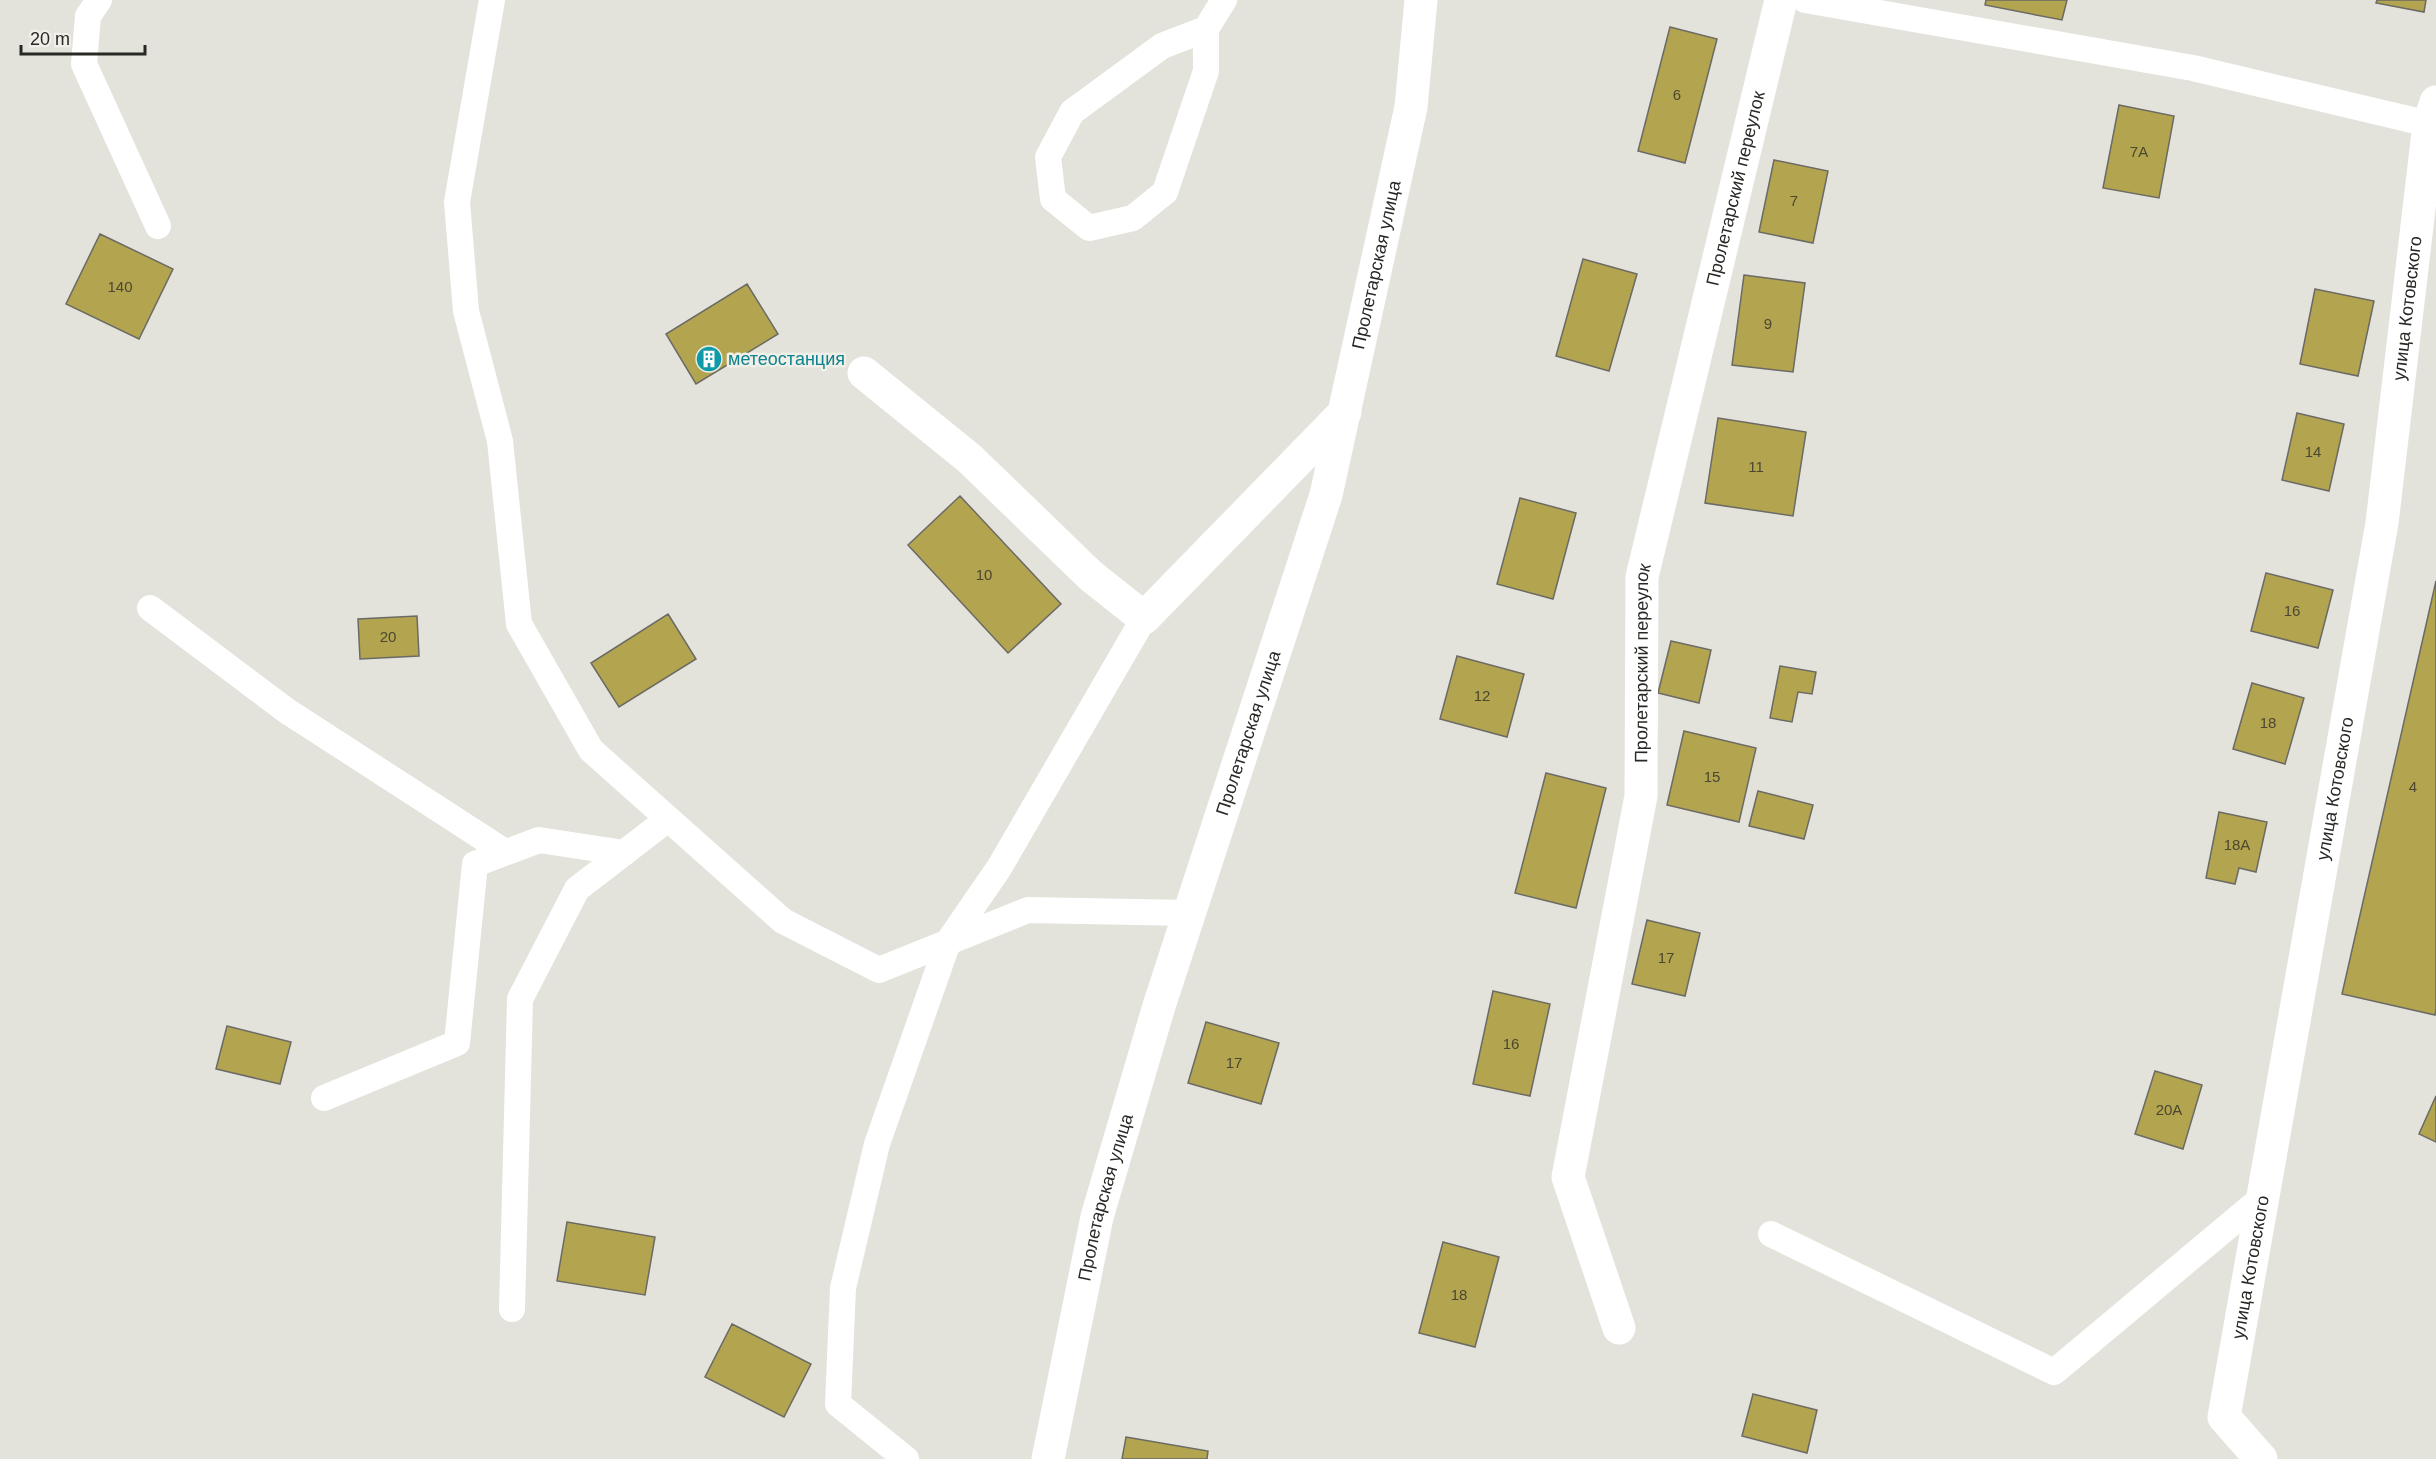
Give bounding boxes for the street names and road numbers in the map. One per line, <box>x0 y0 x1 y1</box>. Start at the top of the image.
street label: Пролетарский переулок <box>1703 89 1769 288</box>
street label: Пролетарская улица <box>1348 178 1405 351</box>
street label: улица Котовского <box>2389 235 2426 382</box>
street label: Пролетарский переулок <box>1631 562 1655 763</box>
street label: Пролетарская улица <box>1212 647 1285 818</box>
street label: улица Котовского <box>2313 715 2358 862</box>
street label: Пролетарская улица <box>1074 1110 1137 1283</box>
street label: улица Котовского <box>2228 1194 2273 1341</box>

